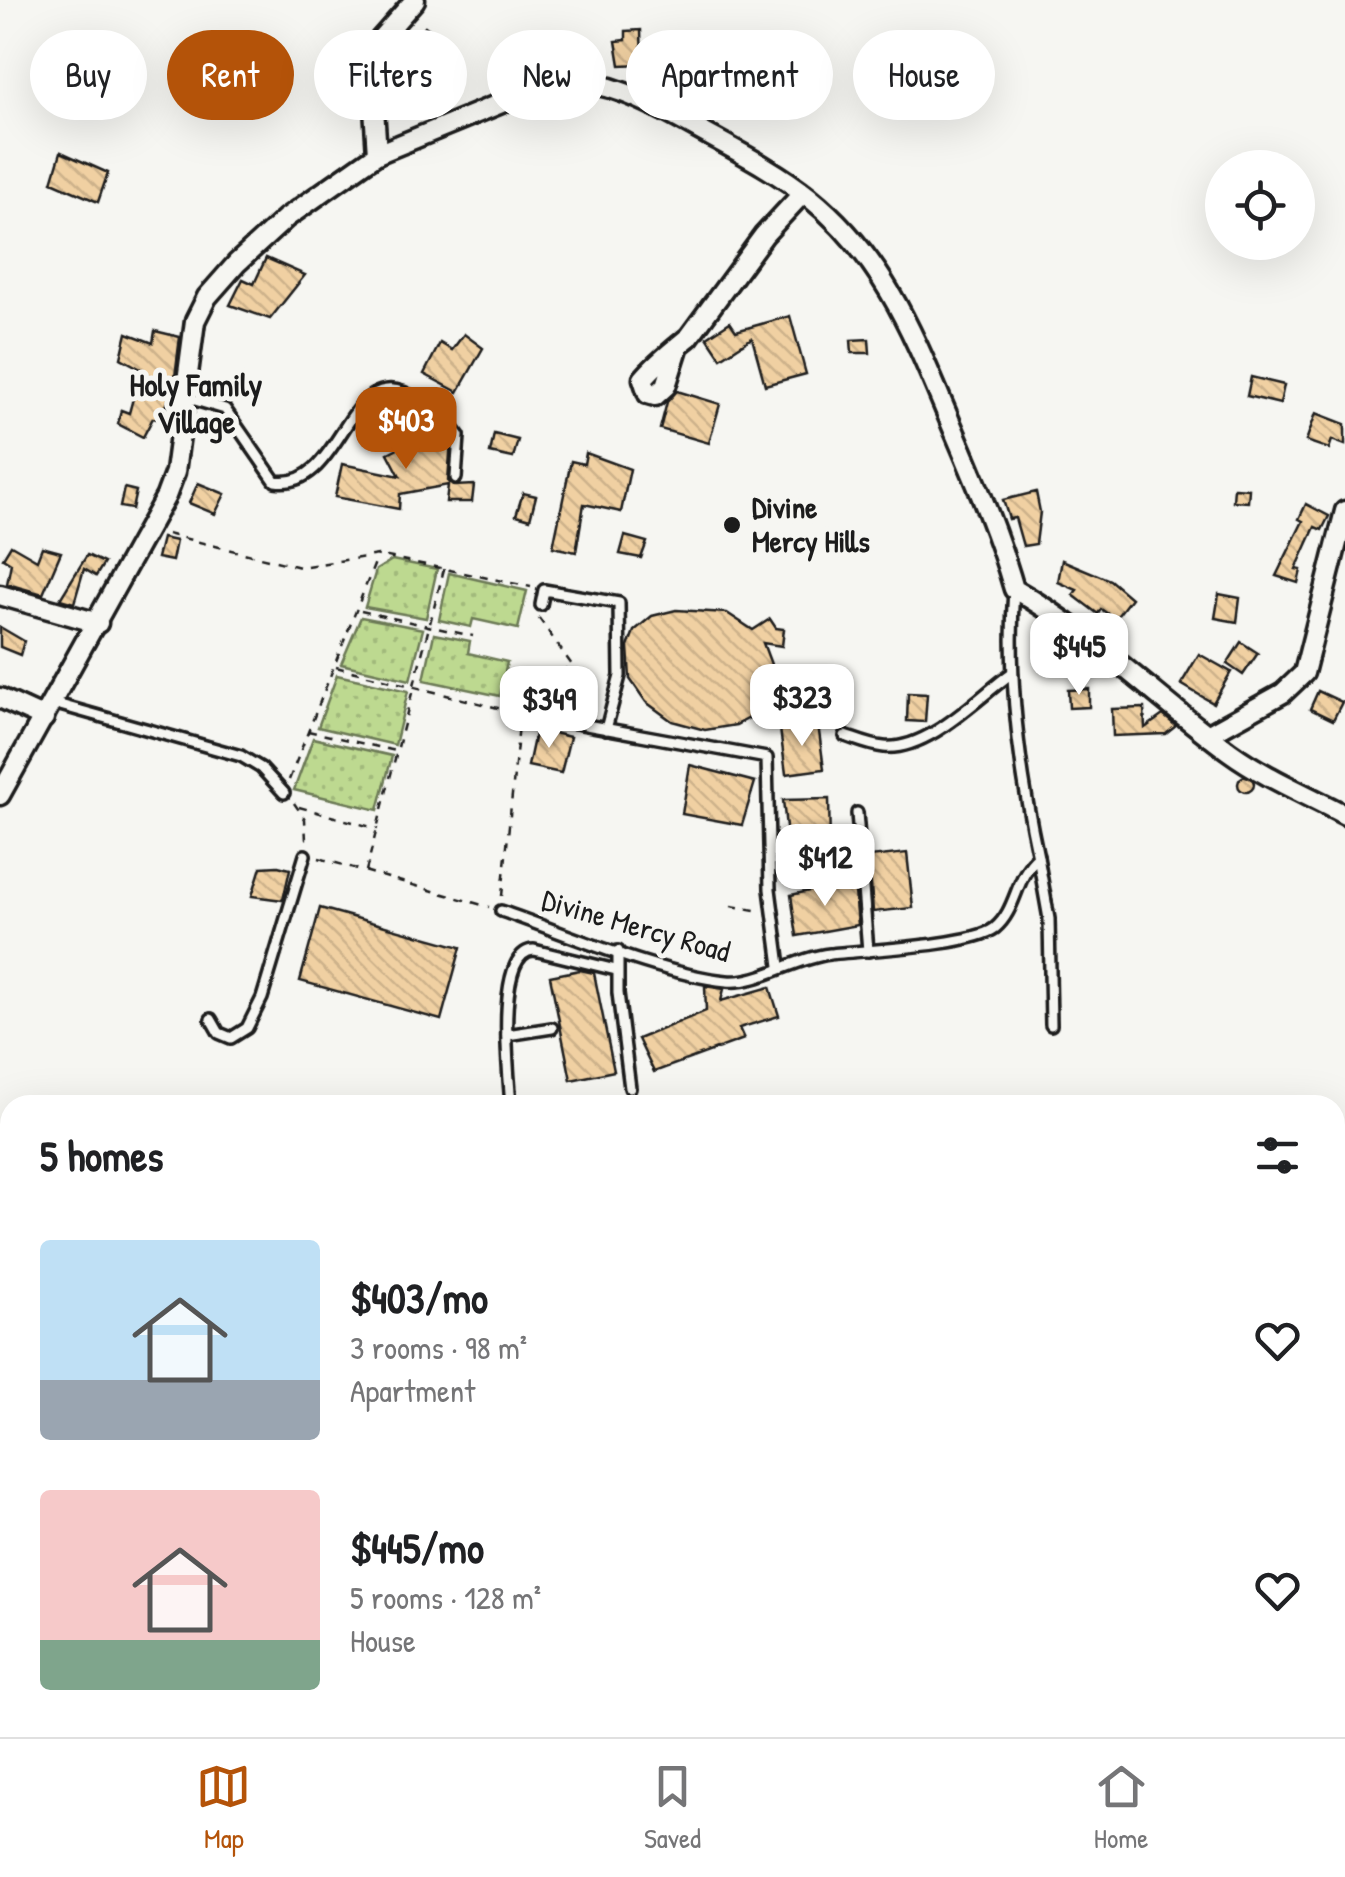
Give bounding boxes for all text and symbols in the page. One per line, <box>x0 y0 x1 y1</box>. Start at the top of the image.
chip: Buy <box>30 30 147 120</box>
chip: Rent <box>167 30 294 120</box>
chip: Filters <box>314 30 467 120</box>
chip: New <box>487 30 606 120</box>
chip: Apartment <box>626 30 833 120</box>
chip: House <box>853 30 995 120</box>
map controls <box>1205 150 1315 260</box>
button: locate <box>1205 150 1315 260</box>
district label: Holy Family Village <box>130 363 263 444</box>
pin: $403 <box>347 387 465 472</box>
text: $403 <box>378 398 434 441</box>
place label: Divine Mercy Hills <box>752 487 870 562</box>
marker: Divine Mercy Hills <box>721 514 743 536</box>
pin: $445 <box>1020 613 1138 698</box>
text: $445 <box>1052 624 1106 667</box>
pin: $323 <box>743 664 861 749</box>
pin: $349 <box>490 666 608 751</box>
text: $323 <box>772 675 832 718</box>
text: $349 <box>522 677 576 720</box>
pin: $412 <box>766 824 884 909</box>
text: $412 <box>798 835 852 878</box>
street label: Divine Mercy Road <box>538 879 735 971</box>
text: 5 homes <box>40 1127 163 1184</box>
icon: filters <box>1250 1128 1305 1183</box>
text: $403/mo <box>350 1269 488 1326</box>
icon: home <box>120 1280 240 1400</box>
icon: heart <box>1250 1313 1305 1368</box>
text: 3 rooms · 98 m² <box>350 1326 527 1369</box>
text: Apartment <box>350 1369 475 1412</box>
text: $445/mo <box>350 1519 484 1576</box>
icon: home <box>120 1530 240 1650</box>
icon: heart <box>1250 1563 1305 1618</box>
text: 5 rooms · 128 m² <box>350 1576 541 1619</box>
text: House <box>350 1619 416 1662</box>
tab: Map <box>196 1759 251 1857</box>
tab: Saved <box>644 1759 701 1857</box>
tab: Home <box>1094 1759 1149 1857</box>

